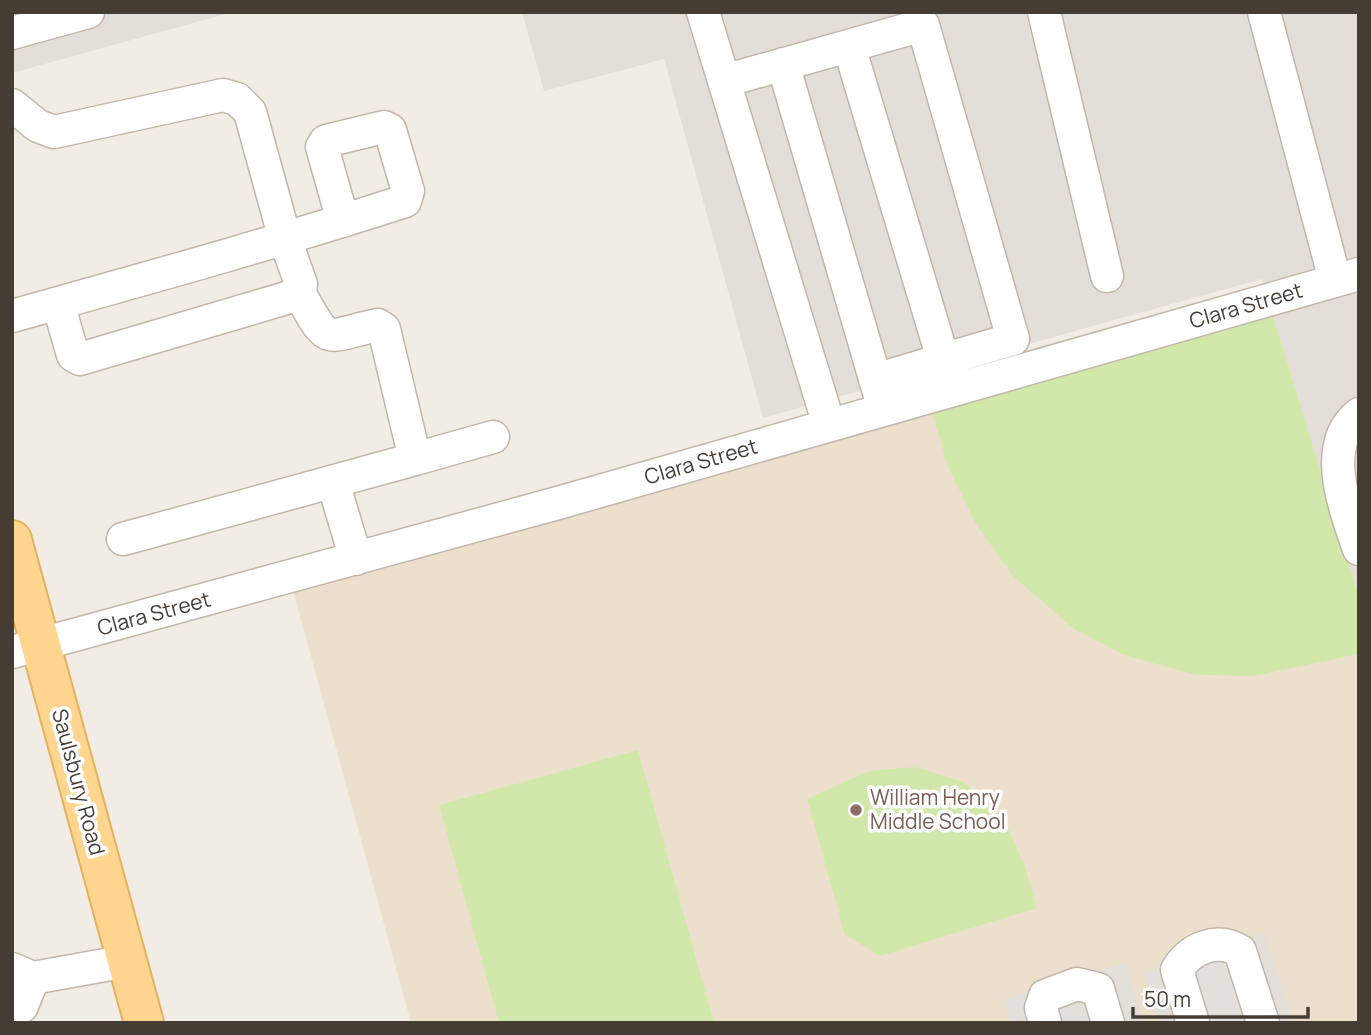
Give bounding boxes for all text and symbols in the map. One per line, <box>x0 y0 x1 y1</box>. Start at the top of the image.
street label: Clara Street <box>1186 276 1305 335</box>
street label: Clara Street <box>641 432 760 491</box>
street label: Clara Street <box>94 584 214 642</box>
street label: Saulsbury Road <box>46 705 112 858</box>
place label: William Henry Middle School <box>870 783 1006 835</box>
marker: William Henry Middle School <box>848 802 864 818</box>
scale bar <box>1133 976 1308 1020</box>
text: 50 m <box>1144 985 1191 1013</box>

